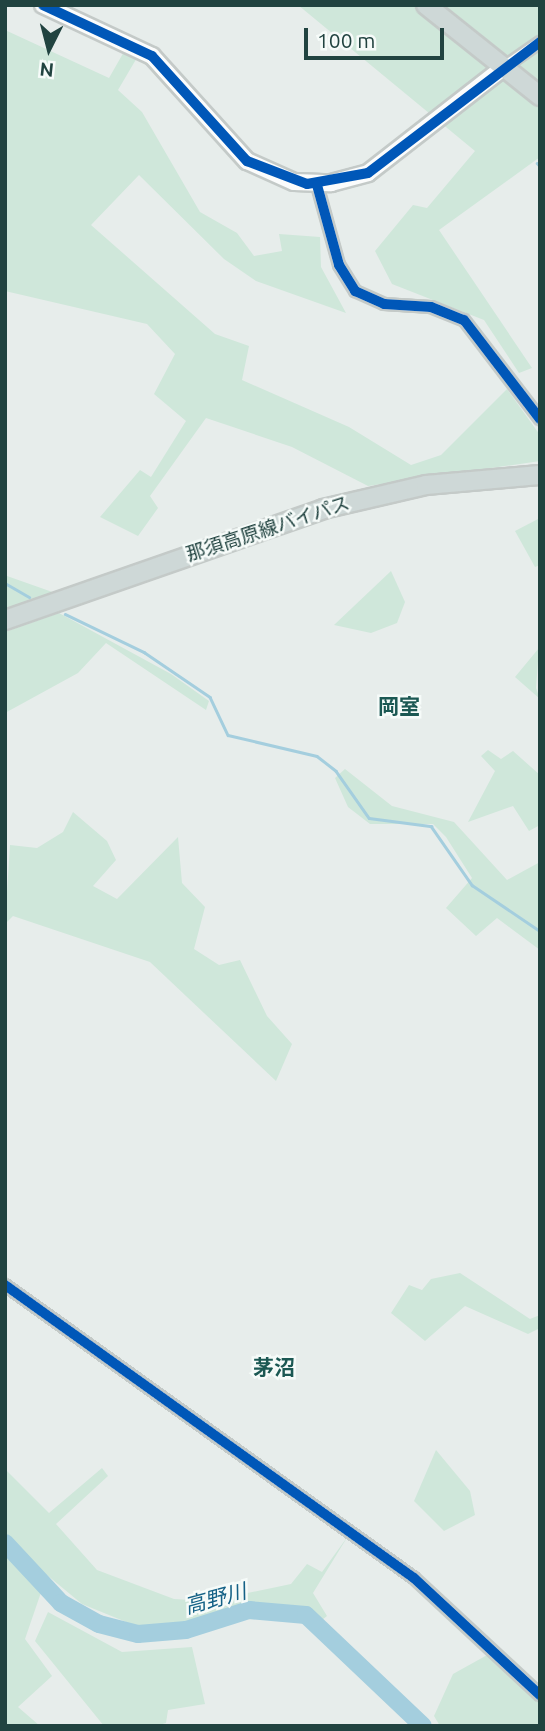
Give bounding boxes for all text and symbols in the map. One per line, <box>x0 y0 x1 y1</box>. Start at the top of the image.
north arrow <box>14 14 84 84</box>
scale bar <box>307 14 447 58</box>
text: 100 m <box>317 28 375 52</box>
text: N <box>39 58 55 82</box>
street label: 那須高原線バイパス <box>183 492 353 566</box>
district label: 岡室 <box>378 693 420 719</box>
district label: 茅沼 <box>253 1354 295 1380</box>
water label: 高野川 <box>181 1578 249 1618</box>

